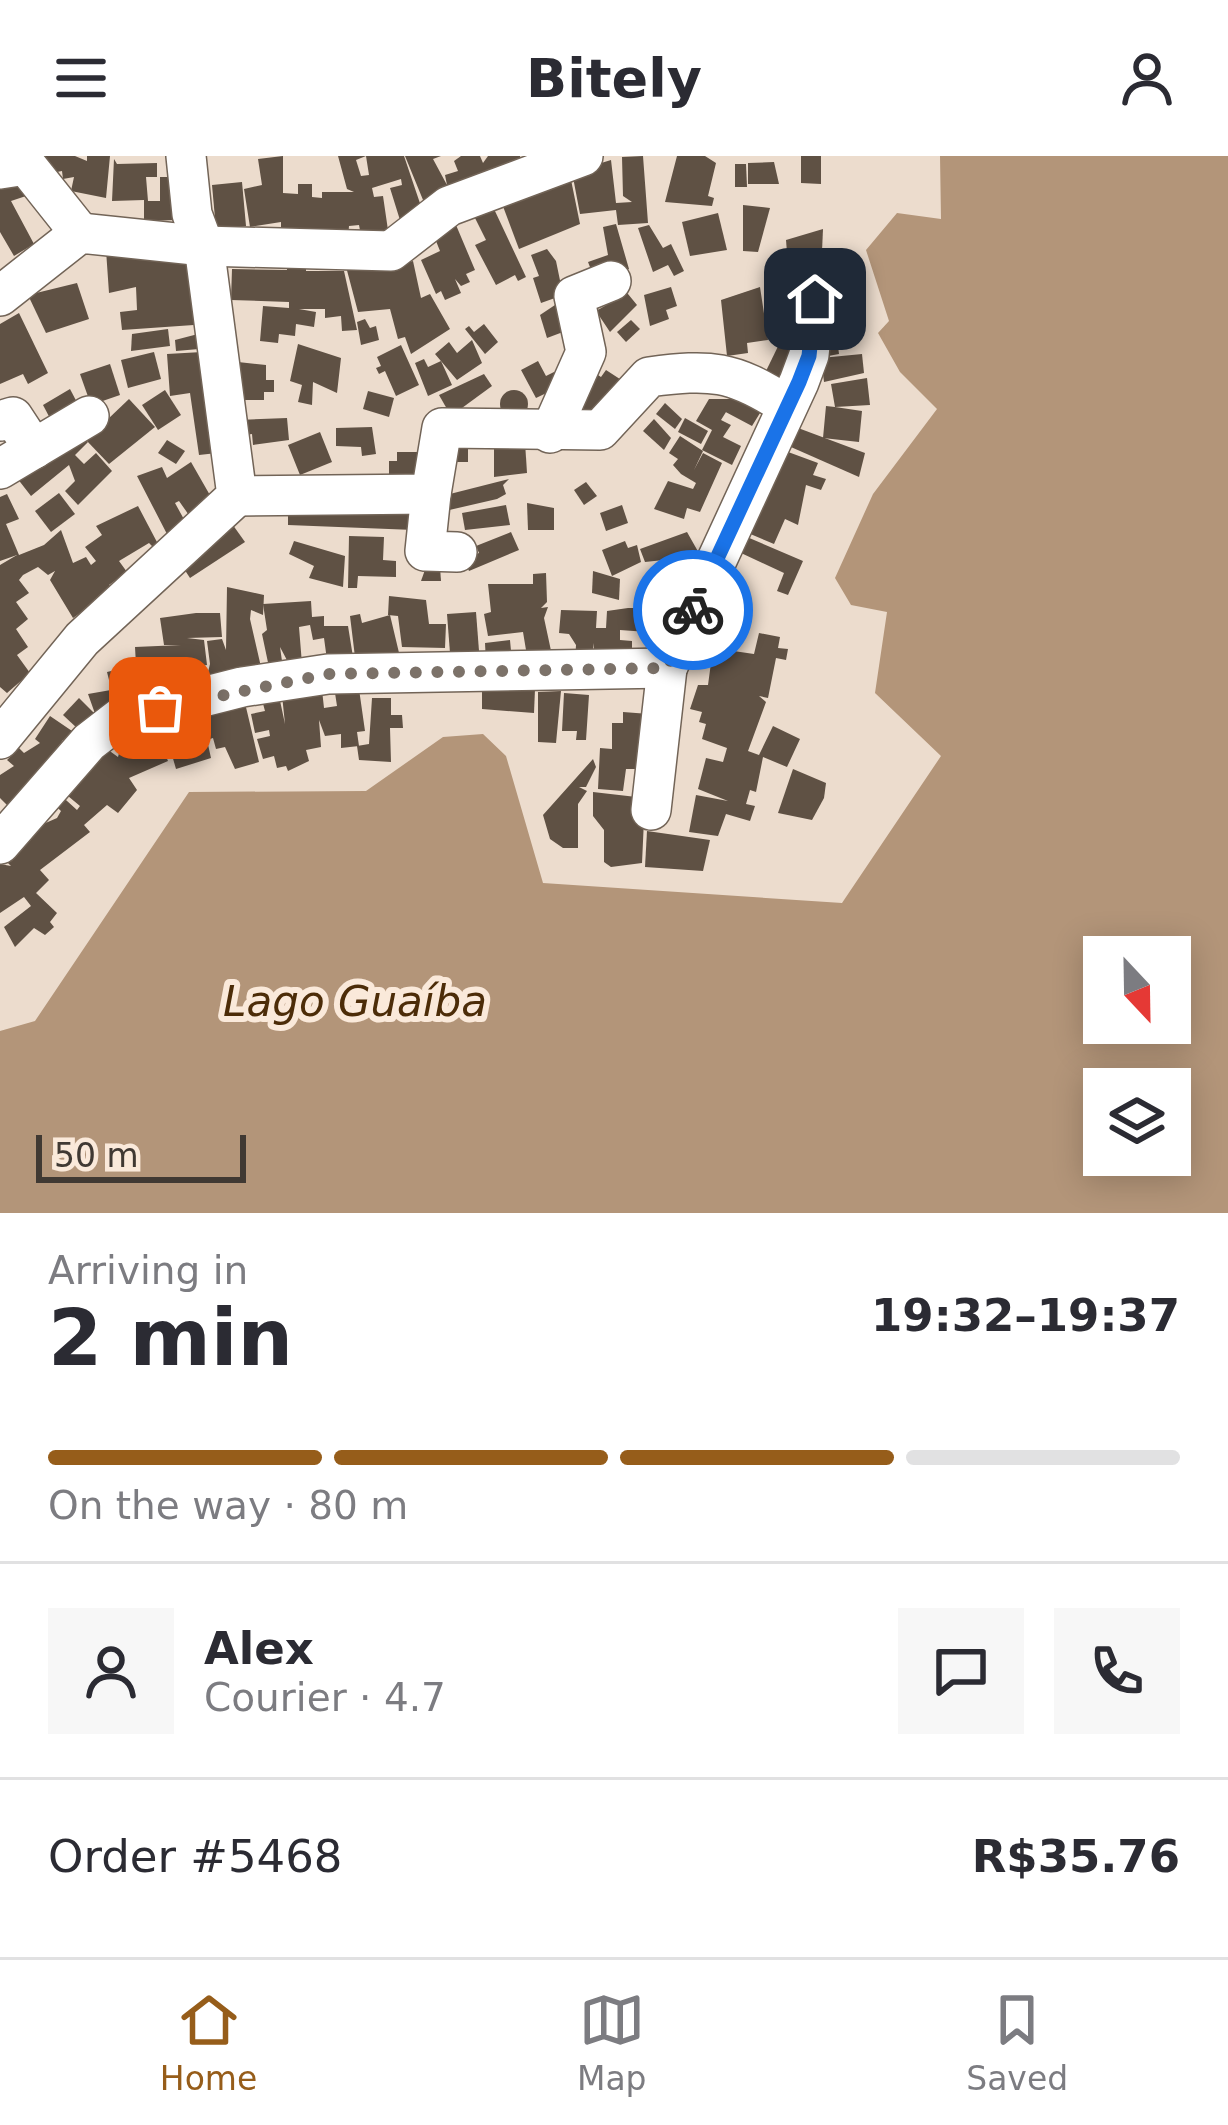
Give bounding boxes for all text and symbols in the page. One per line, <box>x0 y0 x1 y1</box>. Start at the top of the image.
icon: menu <box>48 45 114 111</box>
icon: person <box>1114 45 1180 111</box>
text: Bitely <box>526 47 702 110</box>
pin <box>764 248 866 350</box>
icon: home <box>782 266 848 332</box>
courier <box>633 550 753 670</box>
icon: bike <box>660 577 726 643</box>
pin <box>109 657 211 759</box>
icon: bag <box>127 675 193 741</box>
north arrow <box>1083 936 1191 1044</box>
map controls <box>1083 936 1191 1176</box>
water label: Lago Guaíba <box>223 977 487 1026</box>
button: layers <box>1083 1068 1191 1176</box>
scale bar <box>36 1129 246 1182</box>
text: 50 m <box>54 1136 139 1175</box>
text: Arriving in <box>48 1248 248 1293</box>
text: 19:32–19:37 <box>871 1289 1180 1342</box>
text: 2 min <box>48 1293 293 1383</box>
text: On the way · 80 m <box>48 1483 408 1528</box>
button: person <box>48 1608 174 1734</box>
button: chat <box>898 1608 1024 1734</box>
button: phone <box>1054 1608 1180 1734</box>
text: Alex <box>204 1622 314 1675</box>
text: Courier · 4.7 <box>204 1675 446 1720</box>
text: Order #5468 <box>48 1830 342 1883</box>
text: R$35.76 <box>972 1830 1180 1883</box>
tab: Home <box>160 1987 257 2098</box>
tab: Map <box>577 1987 647 2098</box>
tab: Saved <box>966 1987 1068 2098</box>

